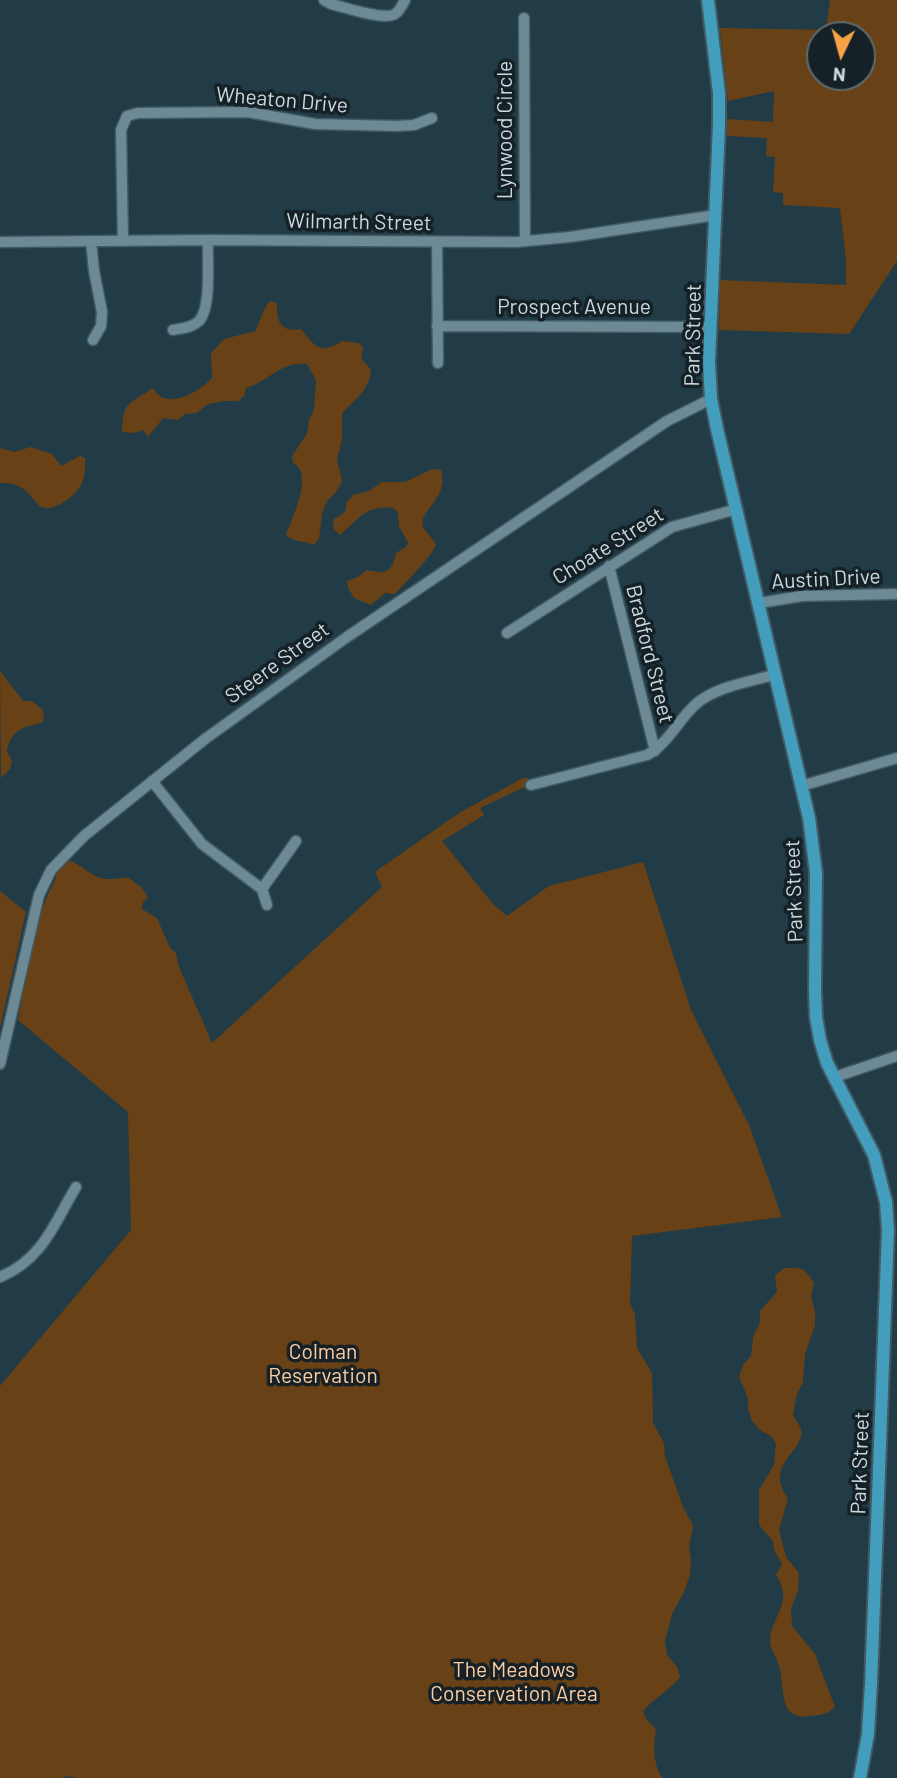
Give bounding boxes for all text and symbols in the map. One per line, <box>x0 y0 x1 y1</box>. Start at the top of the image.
north arrow <box>806 21 876 91</box>
street label: Lynwood Circle <box>492 61 518 199</box>
text: N <box>832 63 847 87</box>
street label: Wheaton Drive <box>215 82 349 118</box>
street label: Wilmarth Street <box>286 208 432 236</box>
street label: Park Street <box>680 283 706 387</box>
street label: Prospect Avenue <box>497 294 651 320</box>
street label: Choate Street <box>548 502 668 590</box>
street label: Austin Drive <box>771 564 881 594</box>
street label: Bradford Street <box>621 582 679 726</box>
street label: Steere Street <box>220 617 334 709</box>
street label: Park Street <box>780 839 808 943</box>
park label: Colman Reservation <box>268 1339 378 1389</box>
street label: Park Street <box>846 1411 874 1515</box>
park label: The Meadows Conservation Area <box>430 1657 598 1707</box>

